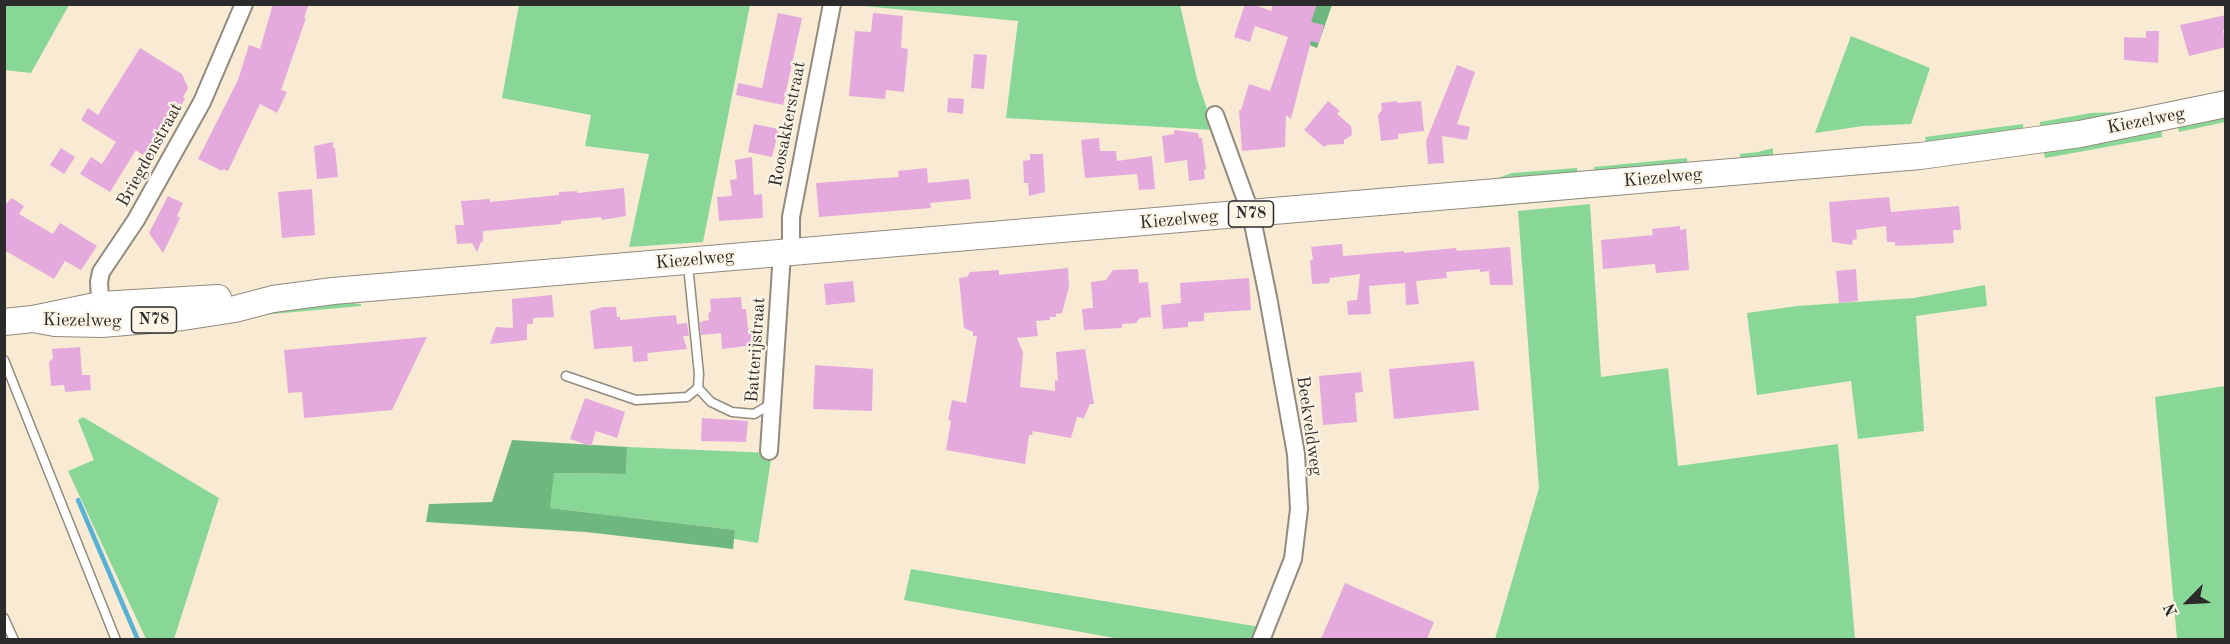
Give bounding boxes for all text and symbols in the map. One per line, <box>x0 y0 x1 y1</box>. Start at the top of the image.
street label: Roosakkerstraat <box>765 59 811 189</box>
street label: Briegdenstraat <box>113 99 187 211</box>
street label: Kiezelweg <box>2105 103 2187 139</box>
street label: Kiezelweg <box>1623 164 1703 192</box>
road number: N78 <box>1228 201 1274 227</box>
street label: Kiezelweg <box>1139 206 1219 234</box>
street label: Kiezelweg <box>655 246 735 274</box>
street label: Batterijstraat <box>742 296 770 404</box>
road number: N78 <box>132 307 176 333</box>
street label: Kiezelweg <box>42 310 122 332</box>
street label: Beekveldweg <box>1291 375 1327 477</box>
north arrow <box>2158 572 2218 632</box>
text: N <box>2162 600 2181 618</box>

